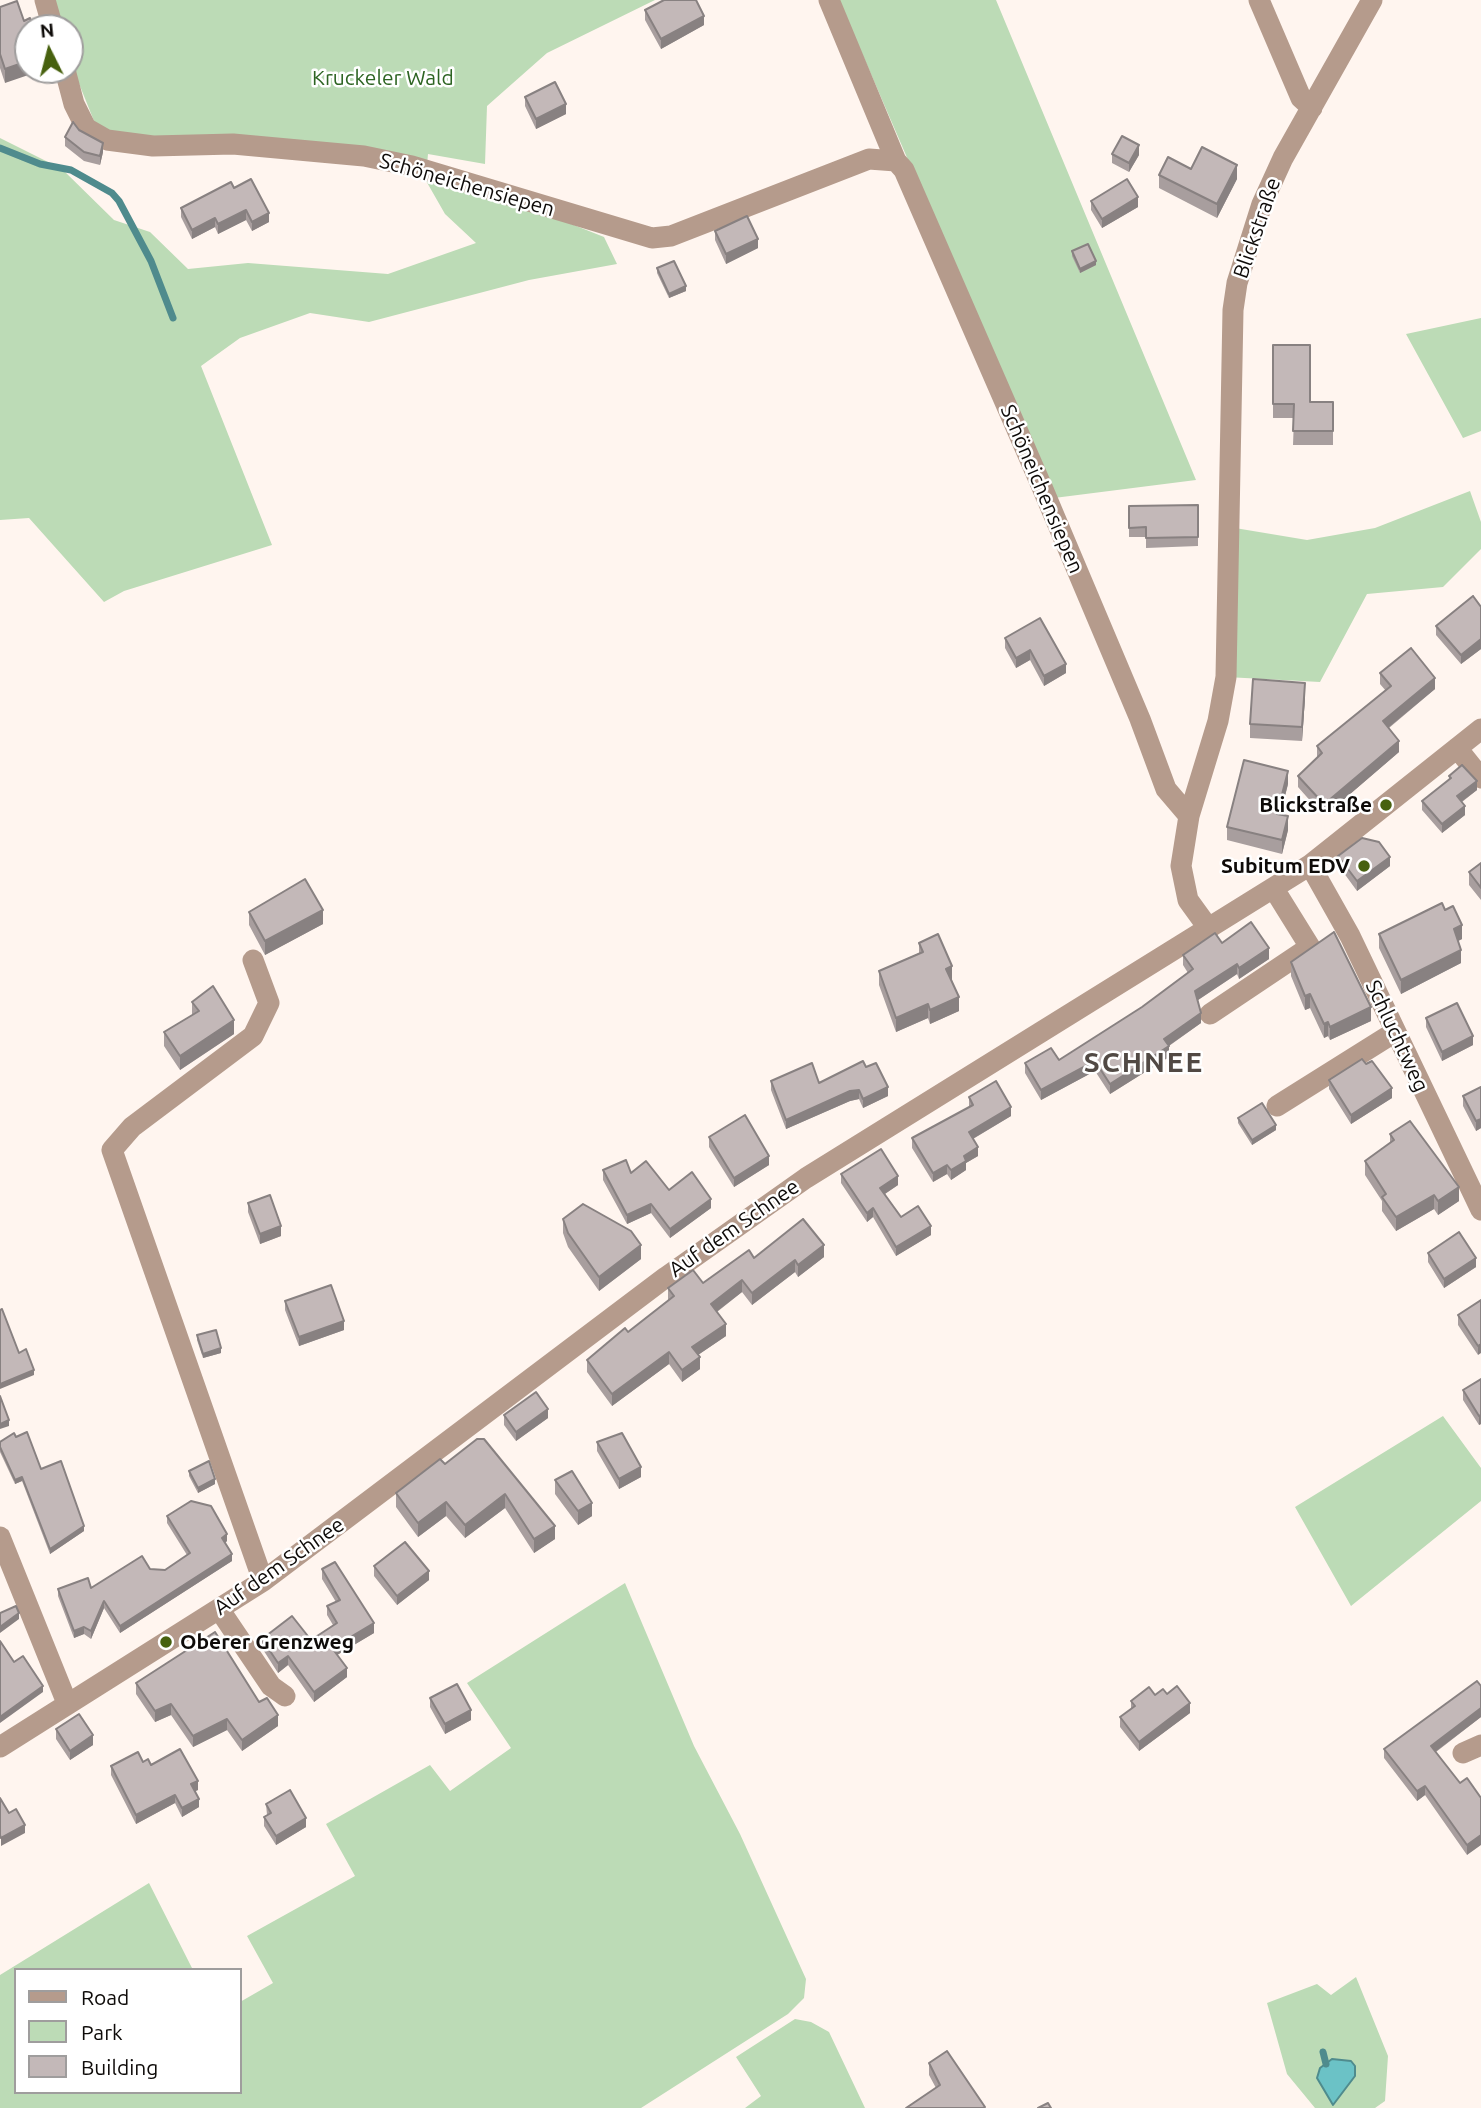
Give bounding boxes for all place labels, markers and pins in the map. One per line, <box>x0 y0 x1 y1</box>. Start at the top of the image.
place label: Blickstraße <box>1259 792 1372 818</box>
marker: Blickstraße <box>1378 797 1394 813</box>
place label: Subitum EDV <box>1221 853 1350 879</box>
marker: Subitum EDV <box>1356 858 1372 874</box>
place label: Oberer Grenzweg <box>180 1629 354 1655</box>
marker: Oberer Grenzweg <box>158 1634 174 1650</box>

